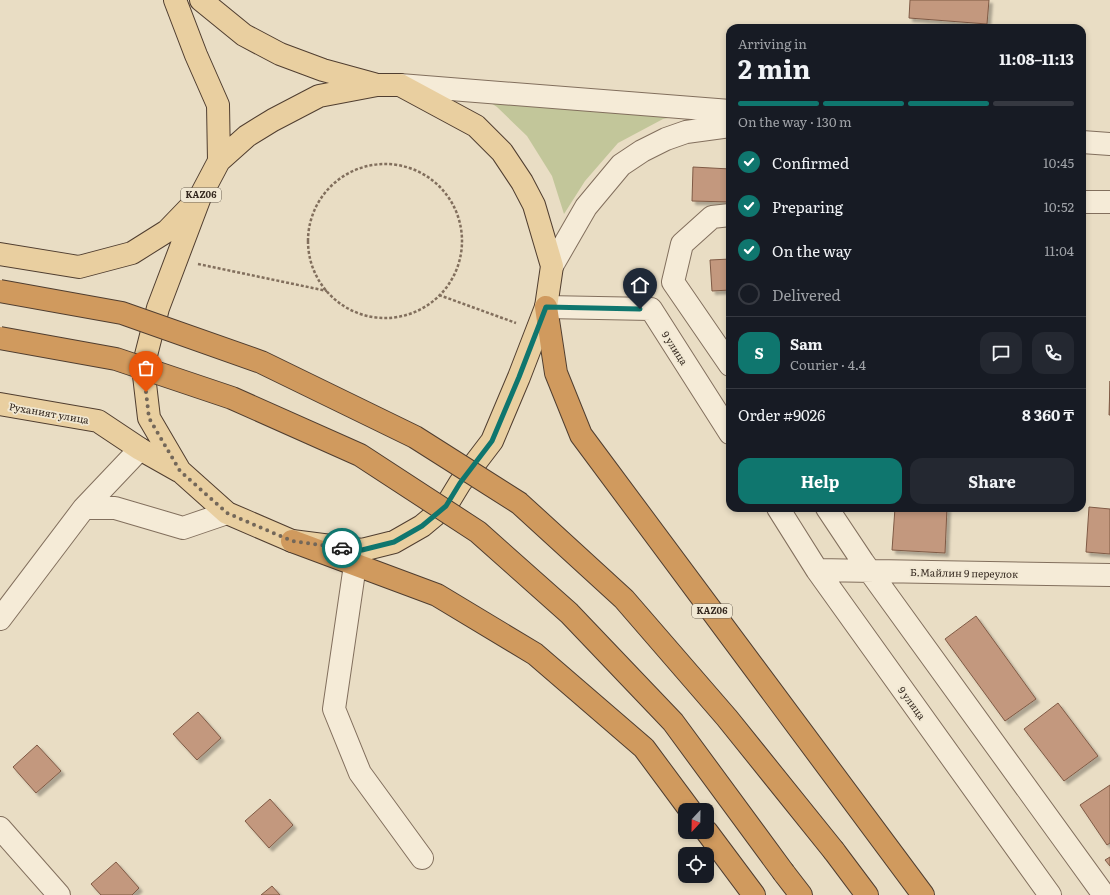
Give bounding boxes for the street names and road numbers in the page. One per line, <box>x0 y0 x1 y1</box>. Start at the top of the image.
road number: KАZ06 <box>181 188 221 202</box>
street label: 9 улица <box>659 328 692 368</box>
street label: Руханият улица <box>8 398 91 427</box>
street label: Б.Майлин 9 переулок <box>910 564 1018 581</box>
road number: KАZ06 <box>692 604 732 618</box>
street label: 9 улица <box>895 683 930 723</box>

